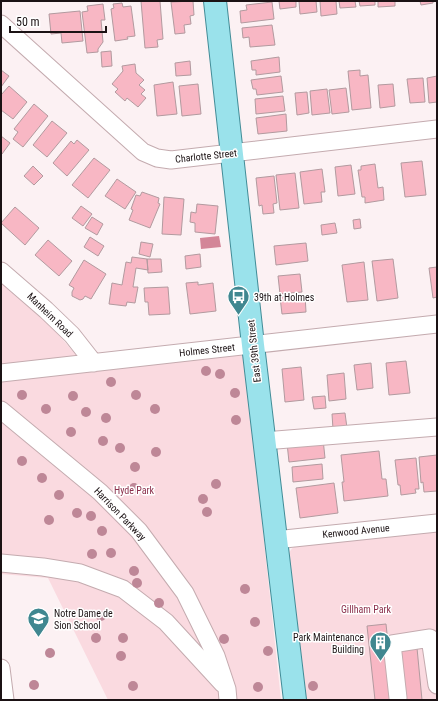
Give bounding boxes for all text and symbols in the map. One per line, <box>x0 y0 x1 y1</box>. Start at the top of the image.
scale bar <box>10 8 106 34</box>
text: 50 m <box>16 15 40 29</box>
street label: Charlotte Street <box>175 147 237 165</box>
bus stop icon: 39th at Holmes <box>225 284 251 317</box>
street label: Manheim Road <box>25 291 75 339</box>
place label: 39th at Holmes <box>254 292 315 303</box>
street label: East 39th Street <box>245 319 263 383</box>
street label: Holmes Street <box>179 342 235 358</box>
street label: Harrison Parkway <box>92 485 148 543</box>
park label: Hyde Park <box>114 485 155 496</box>
street label: Kenwood Avenue <box>322 522 390 540</box>
park label: Gillham Park <box>341 604 392 615</box>
school or university icon: Notre Dame de Sion School <box>26 606 52 639</box>
place label: Notre Dame de Sion School <box>54 608 113 631</box>
building icon: Park Maintenance Building <box>367 630 393 663</box>
place label: Park Maintenance Building <box>293 632 364 655</box>

